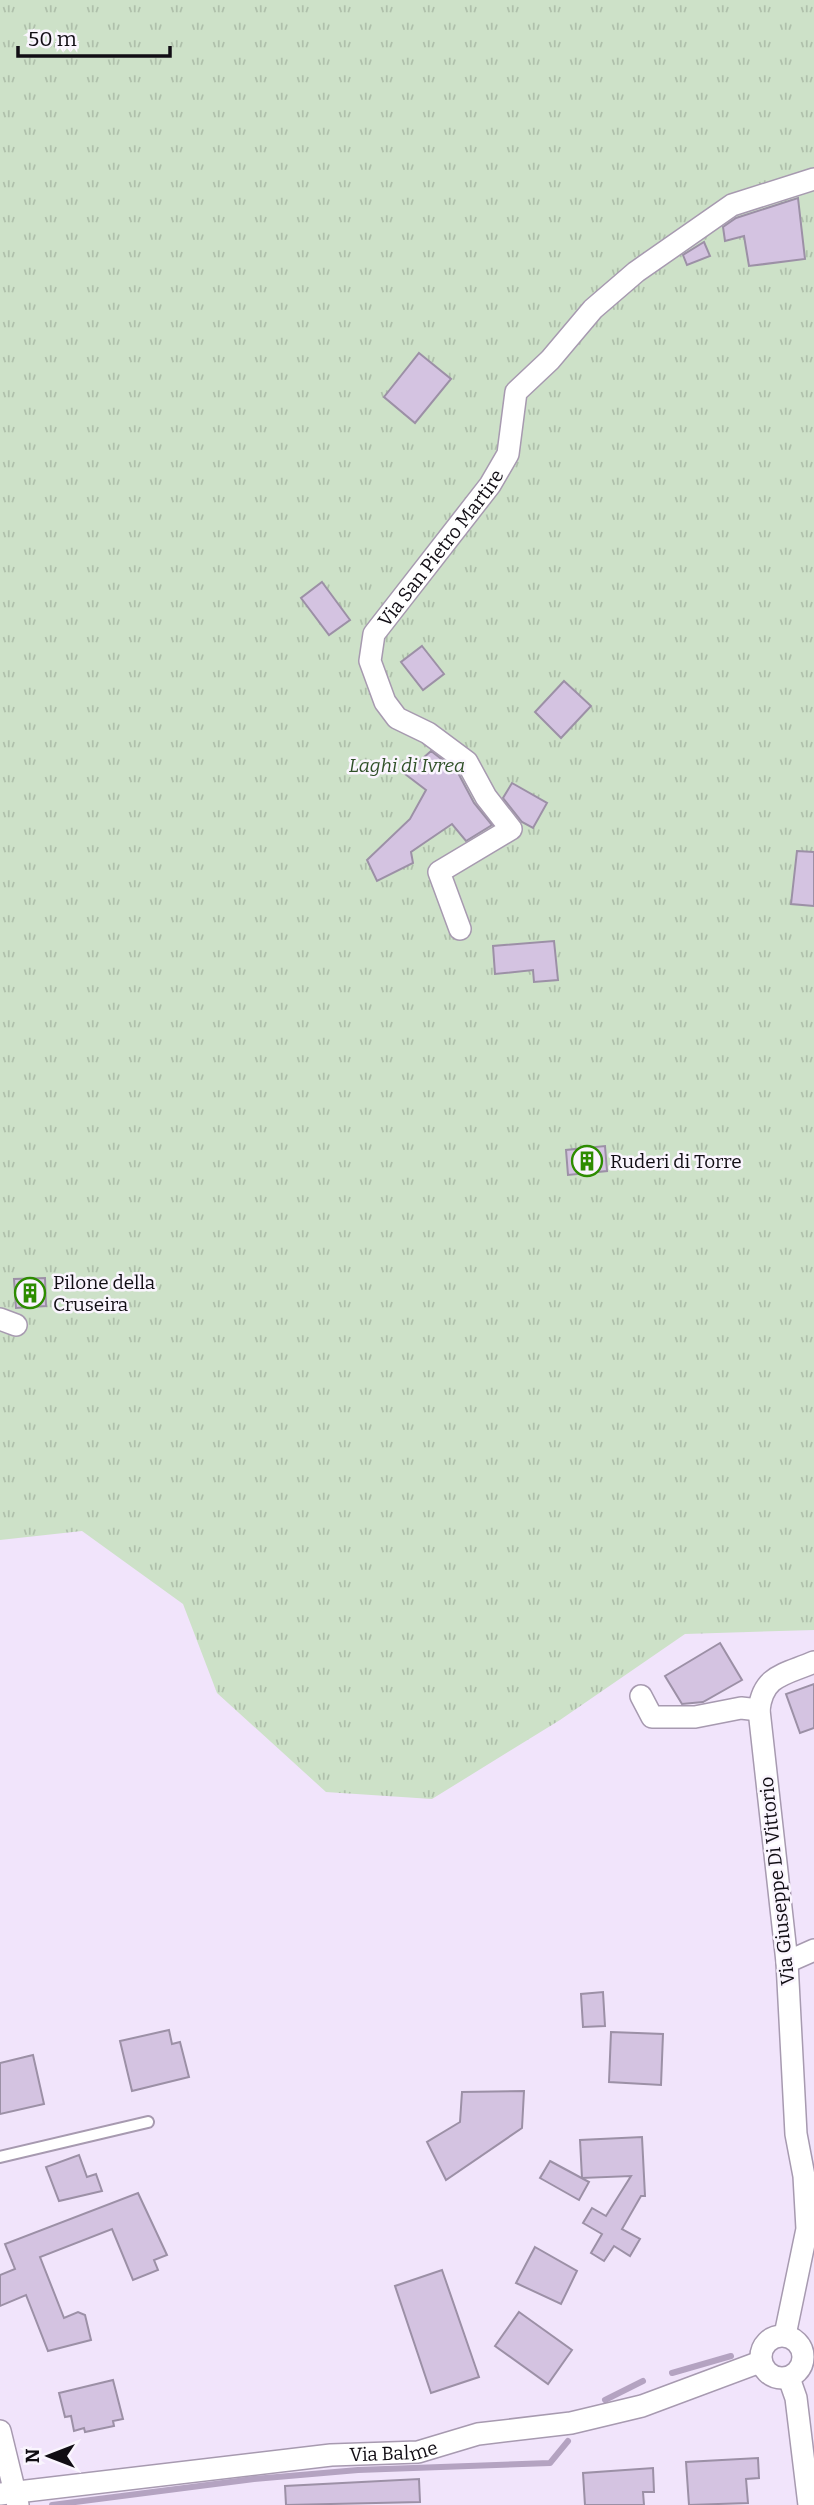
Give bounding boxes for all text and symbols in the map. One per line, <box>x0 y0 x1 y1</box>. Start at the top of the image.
scale bar <box>18 14 170 58</box>
text: 50 m <box>28 26 77 52</box>
street label: Via San Pietro Martire <box>373 465 508 631</box>
park label: Laghi di Ivrea <box>349 754 465 777</box>
building icon: Ruderi di Torre <box>570 1144 604 1178</box>
place label: Ruderi di Torre <box>610 1150 742 1173</box>
place label: Pilone della Cruseira <box>53 1271 156 1316</box>
building icon: Pilone della Cruseira <box>13 1276 47 1310</box>
street label: Via Giuseppe Di Vittorio <box>755 1775 799 1986</box>
north arrow <box>14 2421 84 2491</box>
street label: Via Balme <box>349 2435 440 2466</box>
text: N <box>21 2448 44 2463</box>

